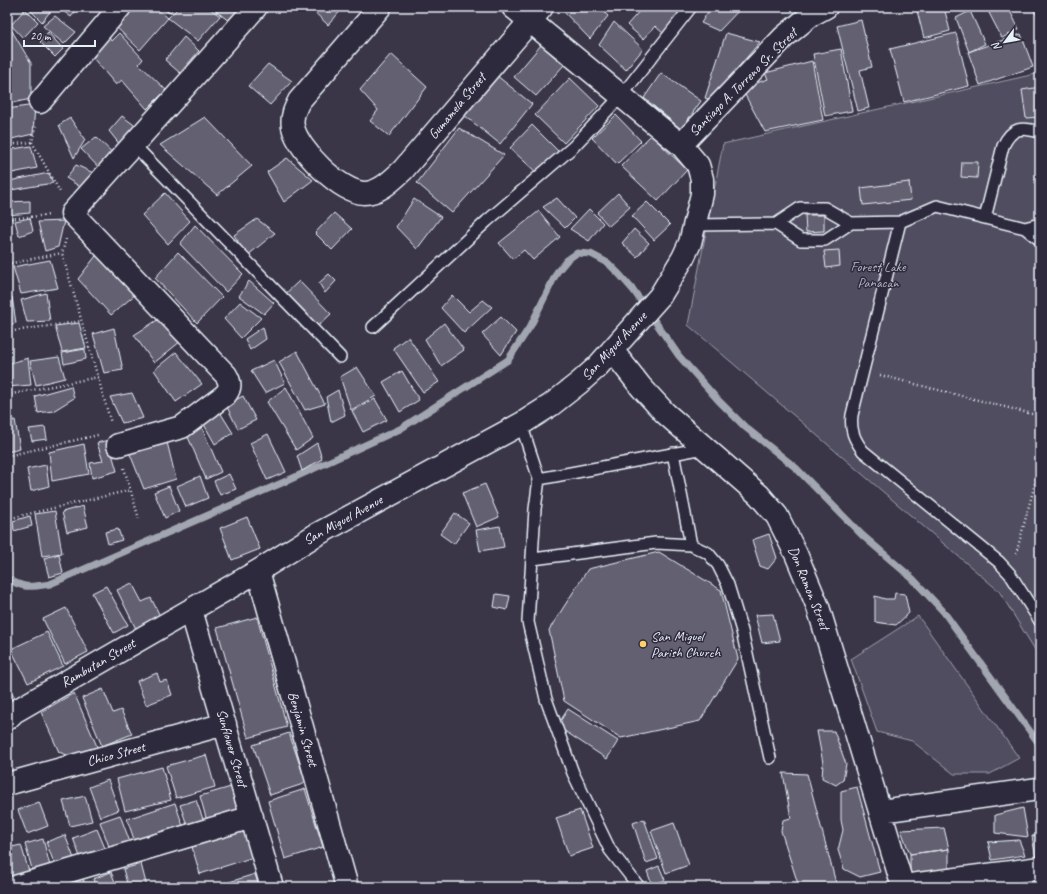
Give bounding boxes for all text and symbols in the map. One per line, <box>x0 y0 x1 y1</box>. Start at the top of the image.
scale bar <box>24 22 95 48</box>
north arrow <box>985 22 1025 62</box>
street label: Santiago A. Torreno Sr. Street <box>685 23 802 140</box>
text: 20 m <box>30 28 52 44</box>
text: N <box>988 39 1004 54</box>
street label: Gumamela Street <box>424 68 491 142</box>
park label: Forest Lake Panacan <box>851 258 907 291</box>
street label: San Miguel Avenue <box>578 307 651 384</box>
street label: San Miguel Avenue <box>300 491 387 549</box>
street label: Don Ramon Street <box>785 544 834 634</box>
place label: San Miguel Parish Church <box>651 628 722 661</box>
street label: Rambutan Street <box>58 634 139 691</box>
marker: San Miguel Parish Church <box>638 639 648 649</box>
street label: Benjamin Street <box>284 690 322 770</box>
street label: Sunflower Street <box>213 707 252 791</box>
street label: Chico Street <box>85 738 148 770</box>

